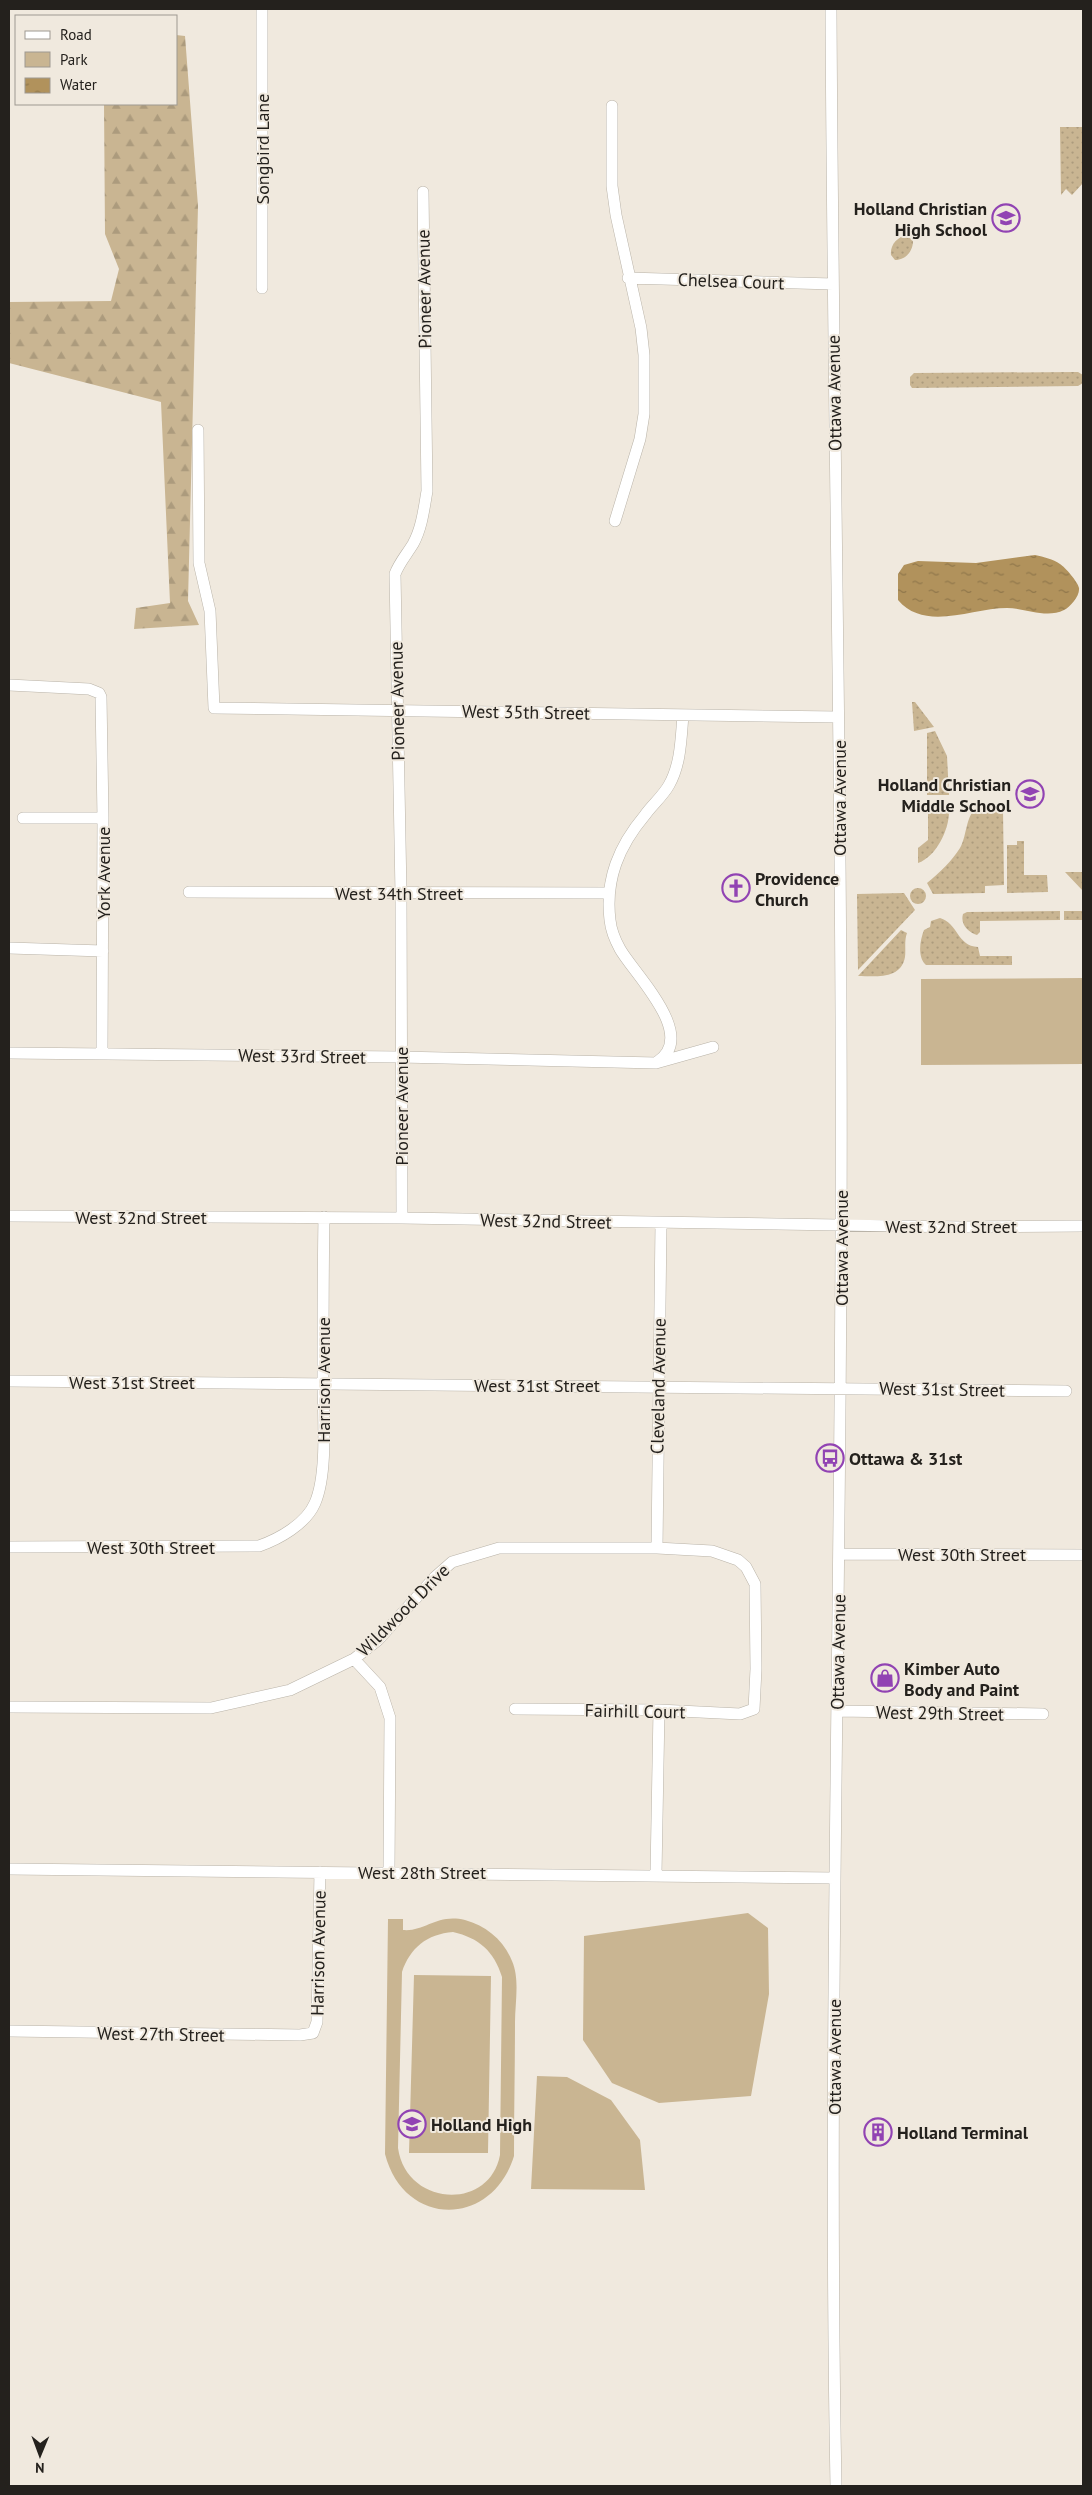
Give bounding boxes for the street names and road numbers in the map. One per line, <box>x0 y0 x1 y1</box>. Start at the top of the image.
street label: Songbird Lane <box>251 94 274 204</box>
street label: Pioneer Avenue <box>411 229 437 349</box>
street label: Chelsea Court <box>677 268 785 294</box>
street label: Ottawa Avenue <box>821 335 847 451</box>
street label: Pioneer Avenue <box>384 641 410 761</box>
street label: West 35th Street <box>462 699 590 725</box>
street label: Ottawa Avenue <box>828 740 851 856</box>
street label: York Avenue <box>92 827 115 919</box>
street label: West 34th Street <box>335 882 463 905</box>
street label: West 33rd Street <box>238 1043 366 1069</box>
street label: Pioneer Avenue <box>390 1046 413 1166</box>
street label: Ottawa Avenue <box>830 1190 853 1306</box>
street label: West 32nd Street <box>75 1206 207 1229</box>
street label: West 32nd Street <box>480 1208 612 1234</box>
street label: West 32nd Street <box>885 1215 1017 1238</box>
street label: Harrison Avenue <box>312 1317 335 1443</box>
street label: Cleveland Avenue <box>645 1318 671 1454</box>
street label: West 31st Street <box>69 1371 195 1394</box>
street label: West 31st Street <box>474 1374 600 1397</box>
street label: West 31st Street <box>879 1376 1005 1402</box>
street label: West 30th Street <box>87 1536 215 1559</box>
street label: West 30th Street <box>898 1543 1026 1566</box>
street label: Wildwood Drive <box>352 1559 454 1661</box>
street label: Ottawa Avenue <box>825 1594 851 1710</box>
street label: Fairhill Court <box>584 1699 686 1723</box>
street label: West 29th Street <box>876 1700 1004 1726</box>
street label: West 28th Street <box>358 1861 486 1884</box>
street label: Harrison Avenue <box>305 1890 331 2016</box>
street label: Ottawa Avenue <box>823 1999 846 2115</box>
street label: West 27th Street <box>97 2021 225 2047</box>

